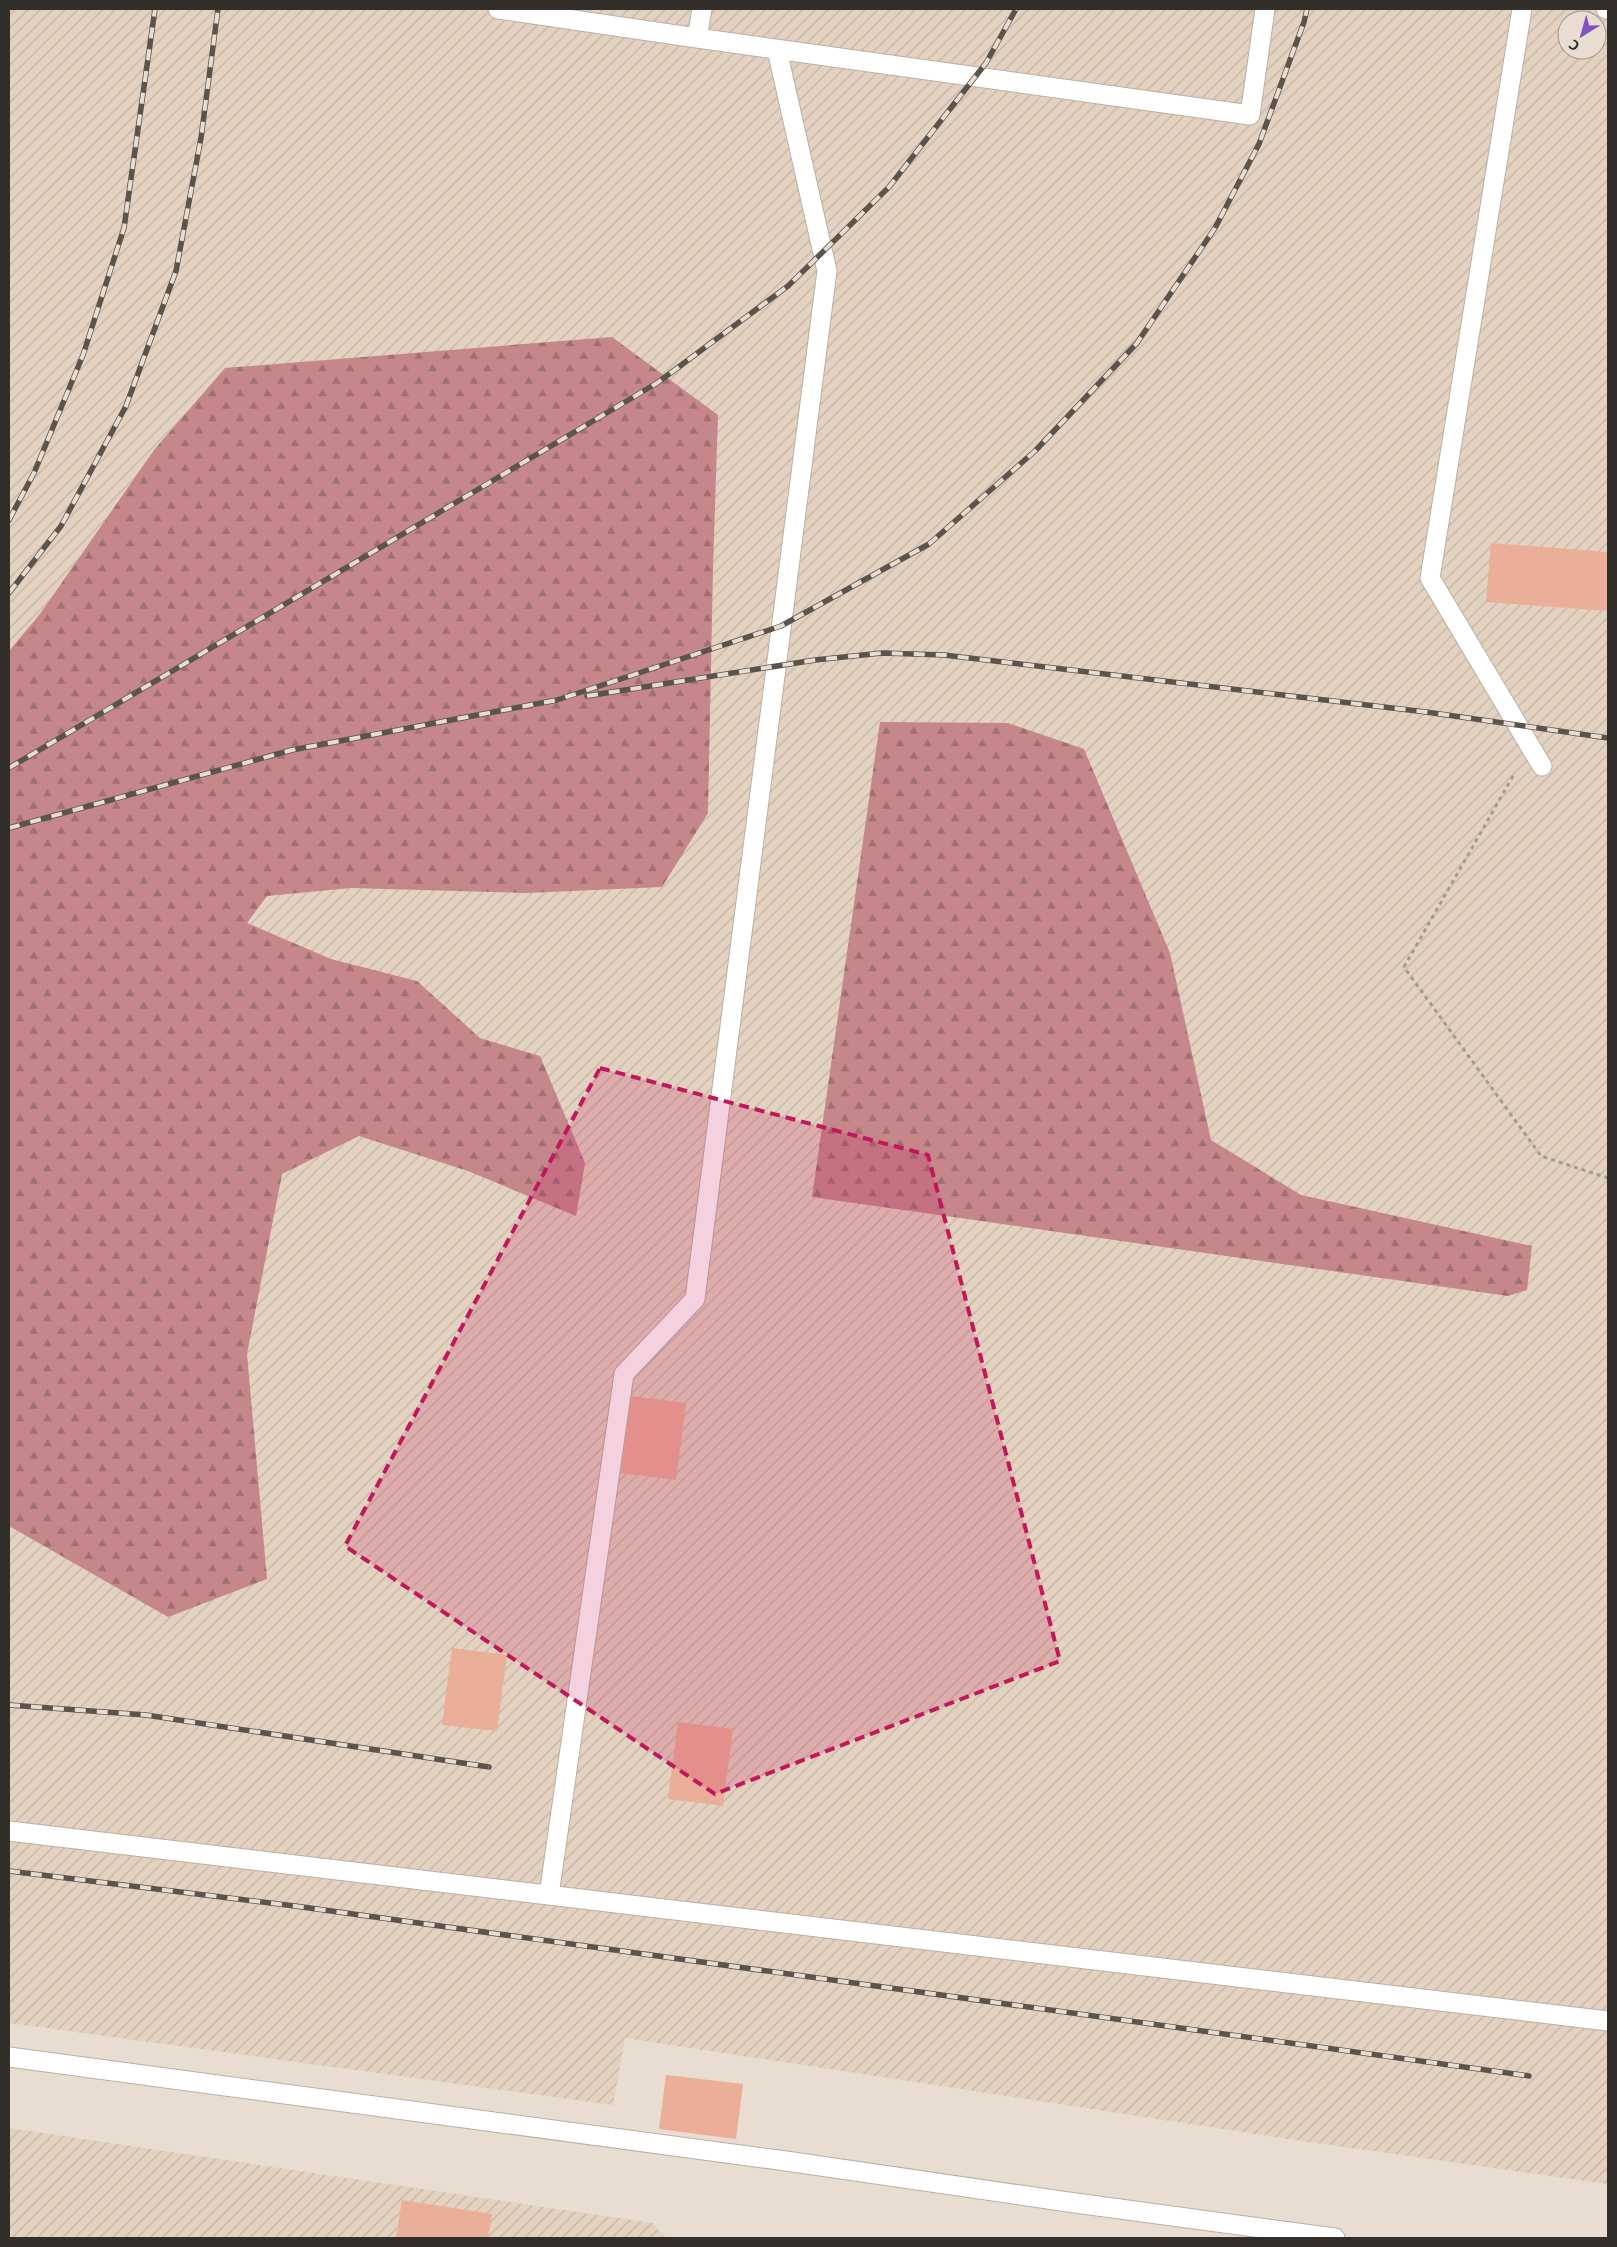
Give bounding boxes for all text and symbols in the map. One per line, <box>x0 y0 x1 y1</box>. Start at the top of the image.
north arrow <box>1557 10 1607 60</box>
text: С <box>1565 35 1583 56</box>

